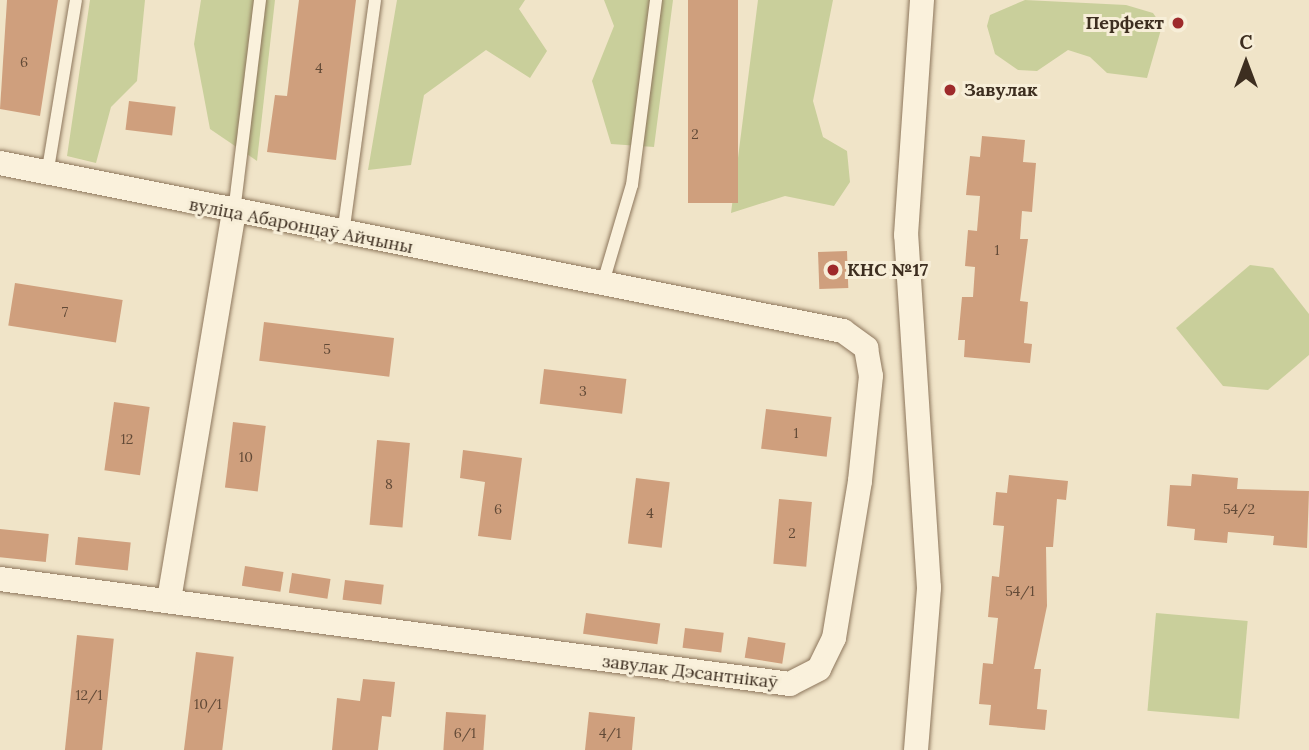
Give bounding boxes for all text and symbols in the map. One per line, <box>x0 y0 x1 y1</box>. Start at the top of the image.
place label: Перфект <box>1086 12 1164 34</box>
marker: Перфект <box>1170 15 1186 31</box>
north arrow <box>1211 28 1281 98</box>
text: С <box>1239 30 1253 54</box>
house number: 6 <box>20 54 28 70</box>
house number: 4 <box>315 60 323 76</box>
place label: Завулак <box>964 79 1038 101</box>
marker: Завулак <box>942 82 958 98</box>
house number: 2 <box>691 126 699 142</box>
street label: вуліца Абаронцаў Айчыны <box>187 194 415 258</box>
house number: 1 <box>994 242 1000 258</box>
place label: КНС №17 <box>847 259 928 281</box>
marker: КНС №17 <box>825 262 841 278</box>
house number: 7 <box>62 304 68 320</box>
house number: 5 <box>323 341 331 357</box>
house number: 3 <box>579 383 587 399</box>
house number: 1 <box>793 425 799 441</box>
house number: 12 <box>121 431 133 447</box>
house number: 10 <box>239 449 253 465</box>
house number: 8 <box>385 476 393 492</box>
house number: 6 <box>494 501 502 517</box>
house number: 54/2 <box>1223 501 1255 517</box>
house number: 4 <box>646 505 654 521</box>
house number: 2 <box>788 525 796 541</box>
house number: 54/1 <box>1005 583 1035 599</box>
street label: завулак Дэсантнікаў <box>601 651 779 693</box>
house number: 12/1 <box>75 687 103 703</box>
house number: 10/1 <box>194 696 222 712</box>
house number: 6/1 <box>454 725 476 741</box>
house number: 4/1 <box>599 725 621 741</box>

